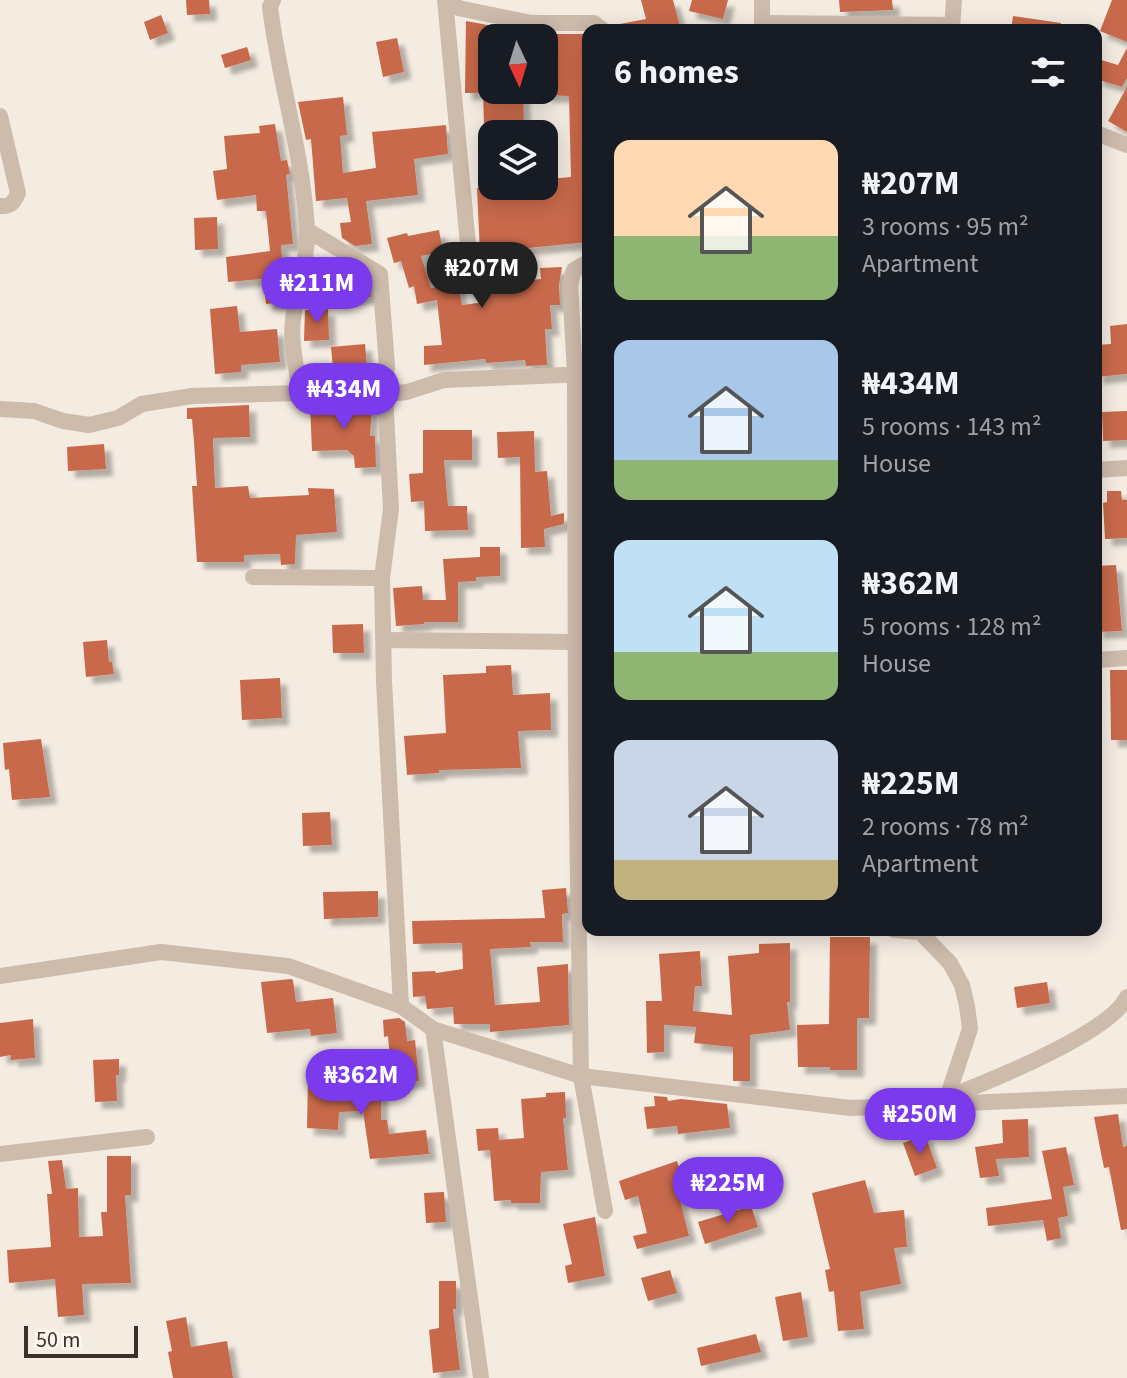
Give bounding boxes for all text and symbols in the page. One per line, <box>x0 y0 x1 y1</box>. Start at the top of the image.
north arrow <box>478 24 558 104</box>
map controls <box>478 24 558 200</box>
text: 6 homes <box>614 48 739 97</box>
icon: filters <box>1026 50 1070 94</box>
button: layers <box>478 120 558 200</box>
text: ₦207M <box>862 159 960 208</box>
icon: home <box>678 172 774 268</box>
text: 3 rooms · 95 m² <box>862 208 1029 245</box>
pin: ₦207M <box>426 242 538 310</box>
text: Apartment <box>862 245 979 282</box>
text: ₦207M <box>445 249 519 286</box>
pin: ₦211M <box>261 257 373 325</box>
text: ₦211M <box>280 264 354 301</box>
text: ₦434M <box>862 359 960 408</box>
pin: ₦434M <box>288 363 400 431</box>
text: ₦434M <box>307 370 381 407</box>
icon: home <box>678 372 774 468</box>
text: 5 rooms · 143 m² <box>862 408 1041 445</box>
text: House <box>862 445 931 482</box>
text: ₦362M <box>862 559 960 608</box>
icon: home <box>678 572 774 668</box>
text: 5 rooms · 128 m² <box>862 608 1041 645</box>
text: House <box>862 645 931 682</box>
text: ₦225M <box>862 759 960 808</box>
icon: home <box>678 772 774 868</box>
text: 2 rooms · 78 m² <box>862 808 1029 845</box>
text: Apartment <box>862 845 979 882</box>
pin: ₦362M <box>305 1049 417 1117</box>
text: ₦362M <box>324 1056 398 1093</box>
pin: ₦250M <box>864 1088 976 1156</box>
text: ₦250M <box>883 1095 957 1132</box>
pin: ₦225M <box>672 1157 784 1225</box>
text: ₦225M <box>691 1164 765 1201</box>
scale bar <box>24 1322 138 1358</box>
text: 50 m <box>36 1324 81 1356</box>

